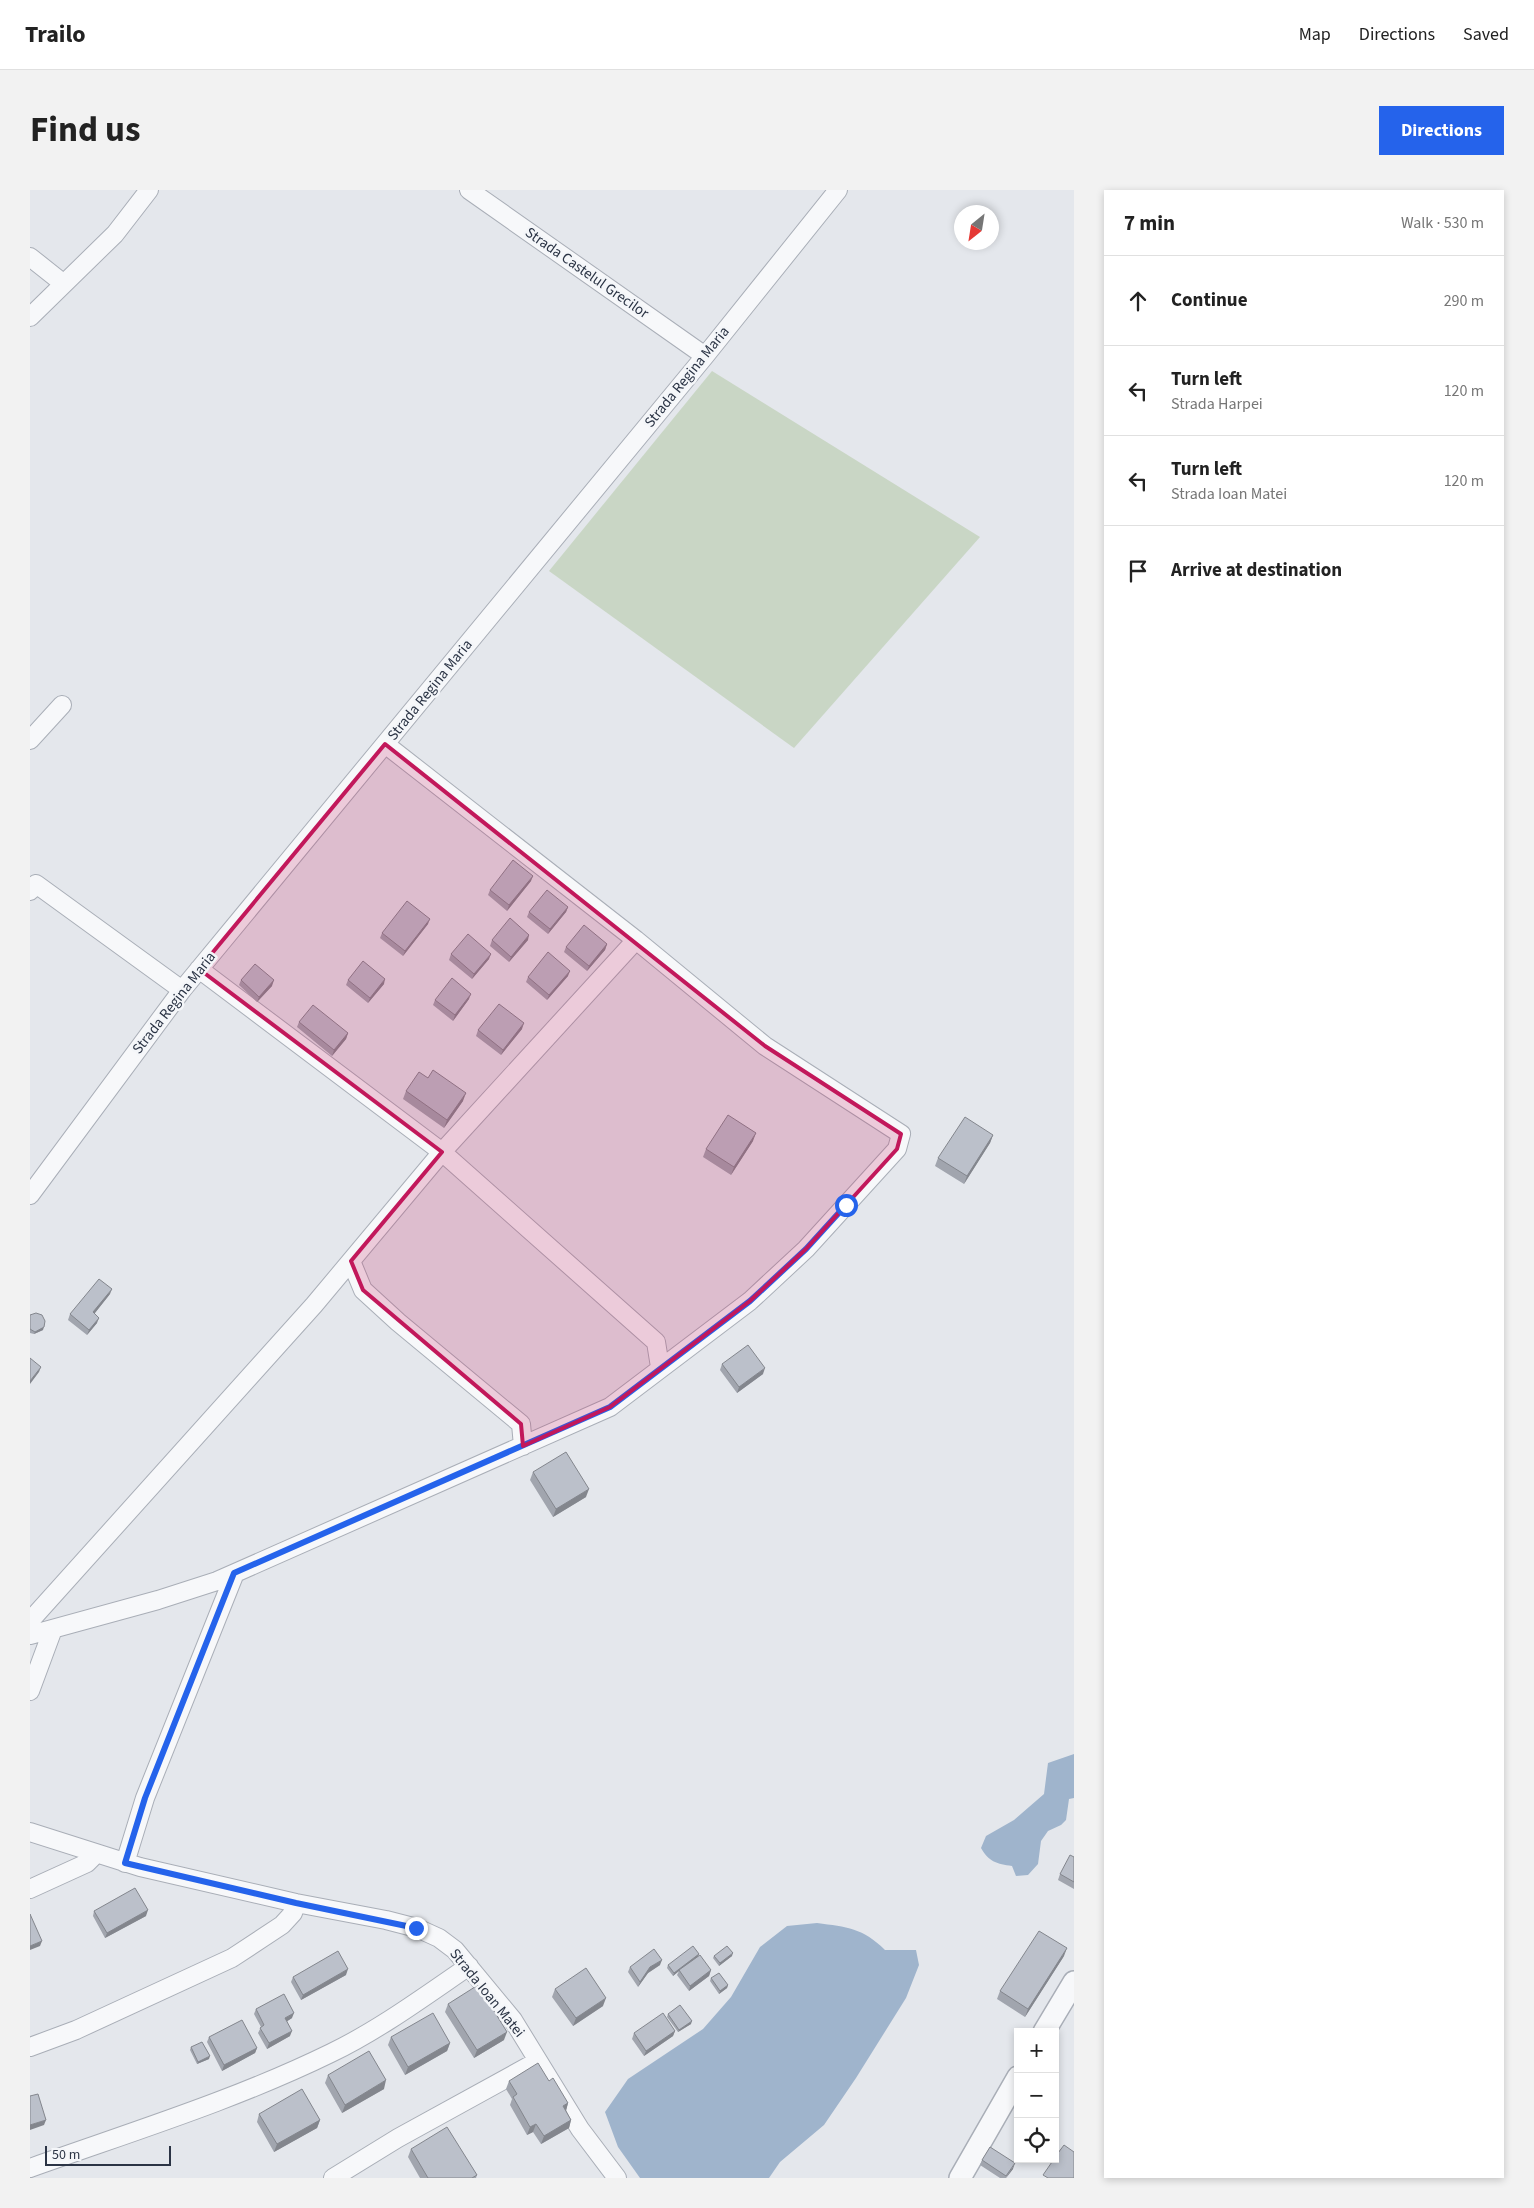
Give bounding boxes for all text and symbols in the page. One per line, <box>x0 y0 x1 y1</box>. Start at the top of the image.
text: Trailo <box>25 17 86 52</box>
text: Map <box>1299 22 1331 47</box>
text: Directions <box>1359 22 1435 47</box>
text: Saved <box>1463 22 1509 47</box>
text: Find us <box>30 105 140 155</box>
button: Directions <box>1379 106 1504 155</box>
north arrow <box>954 205 999 250</box>
text: 7 min <box>1124 208 1175 238</box>
text: Walk · 530 m <box>1401 212 1484 234</box>
street label: Strada Castelul Grecilor <box>521 222 654 324</box>
icon: ahead <box>1124 287 1152 315</box>
text: Continue <box>1171 287 1248 314</box>
text: 290 m <box>1444 290 1484 312</box>
street label: Strada Regina Maria <box>640 322 734 432</box>
text: Turn left <box>1171 366 1242 393</box>
icon: left <box>1124 377 1152 405</box>
text: 120 m <box>1444 380 1484 402</box>
text: Strada Harpei <box>1171 393 1263 415</box>
text: Turn left <box>1171 456 1242 483</box>
icon: left <box>1124 467 1152 495</box>
text: 120 m <box>1444 470 1484 492</box>
text: Strada Ioan Matei <box>1171 483 1287 505</box>
icon: arrive <box>1124 557 1152 585</box>
text: Arrive at destination <box>1171 557 1342 584</box>
street label: Strada Regina Maria <box>383 635 477 745</box>
street label: Strada Regina Maria <box>127 947 221 1059</box>
route start <box>835 1194 858 1217</box>
route end <box>405 1917 428 1940</box>
street label: Strada Ioan Matei <box>445 1944 529 2042</box>
map controls <box>1014 2028 1059 2163</box>
button: + <box>1014 2028 1059 2073</box>
button: − <box>1014 2073 1059 2118</box>
button: locate <box>1014 2118 1059 2163</box>
scale bar <box>45 2143 171 2166</box>
text: 50 m <box>52 2145 80 2165</box>

